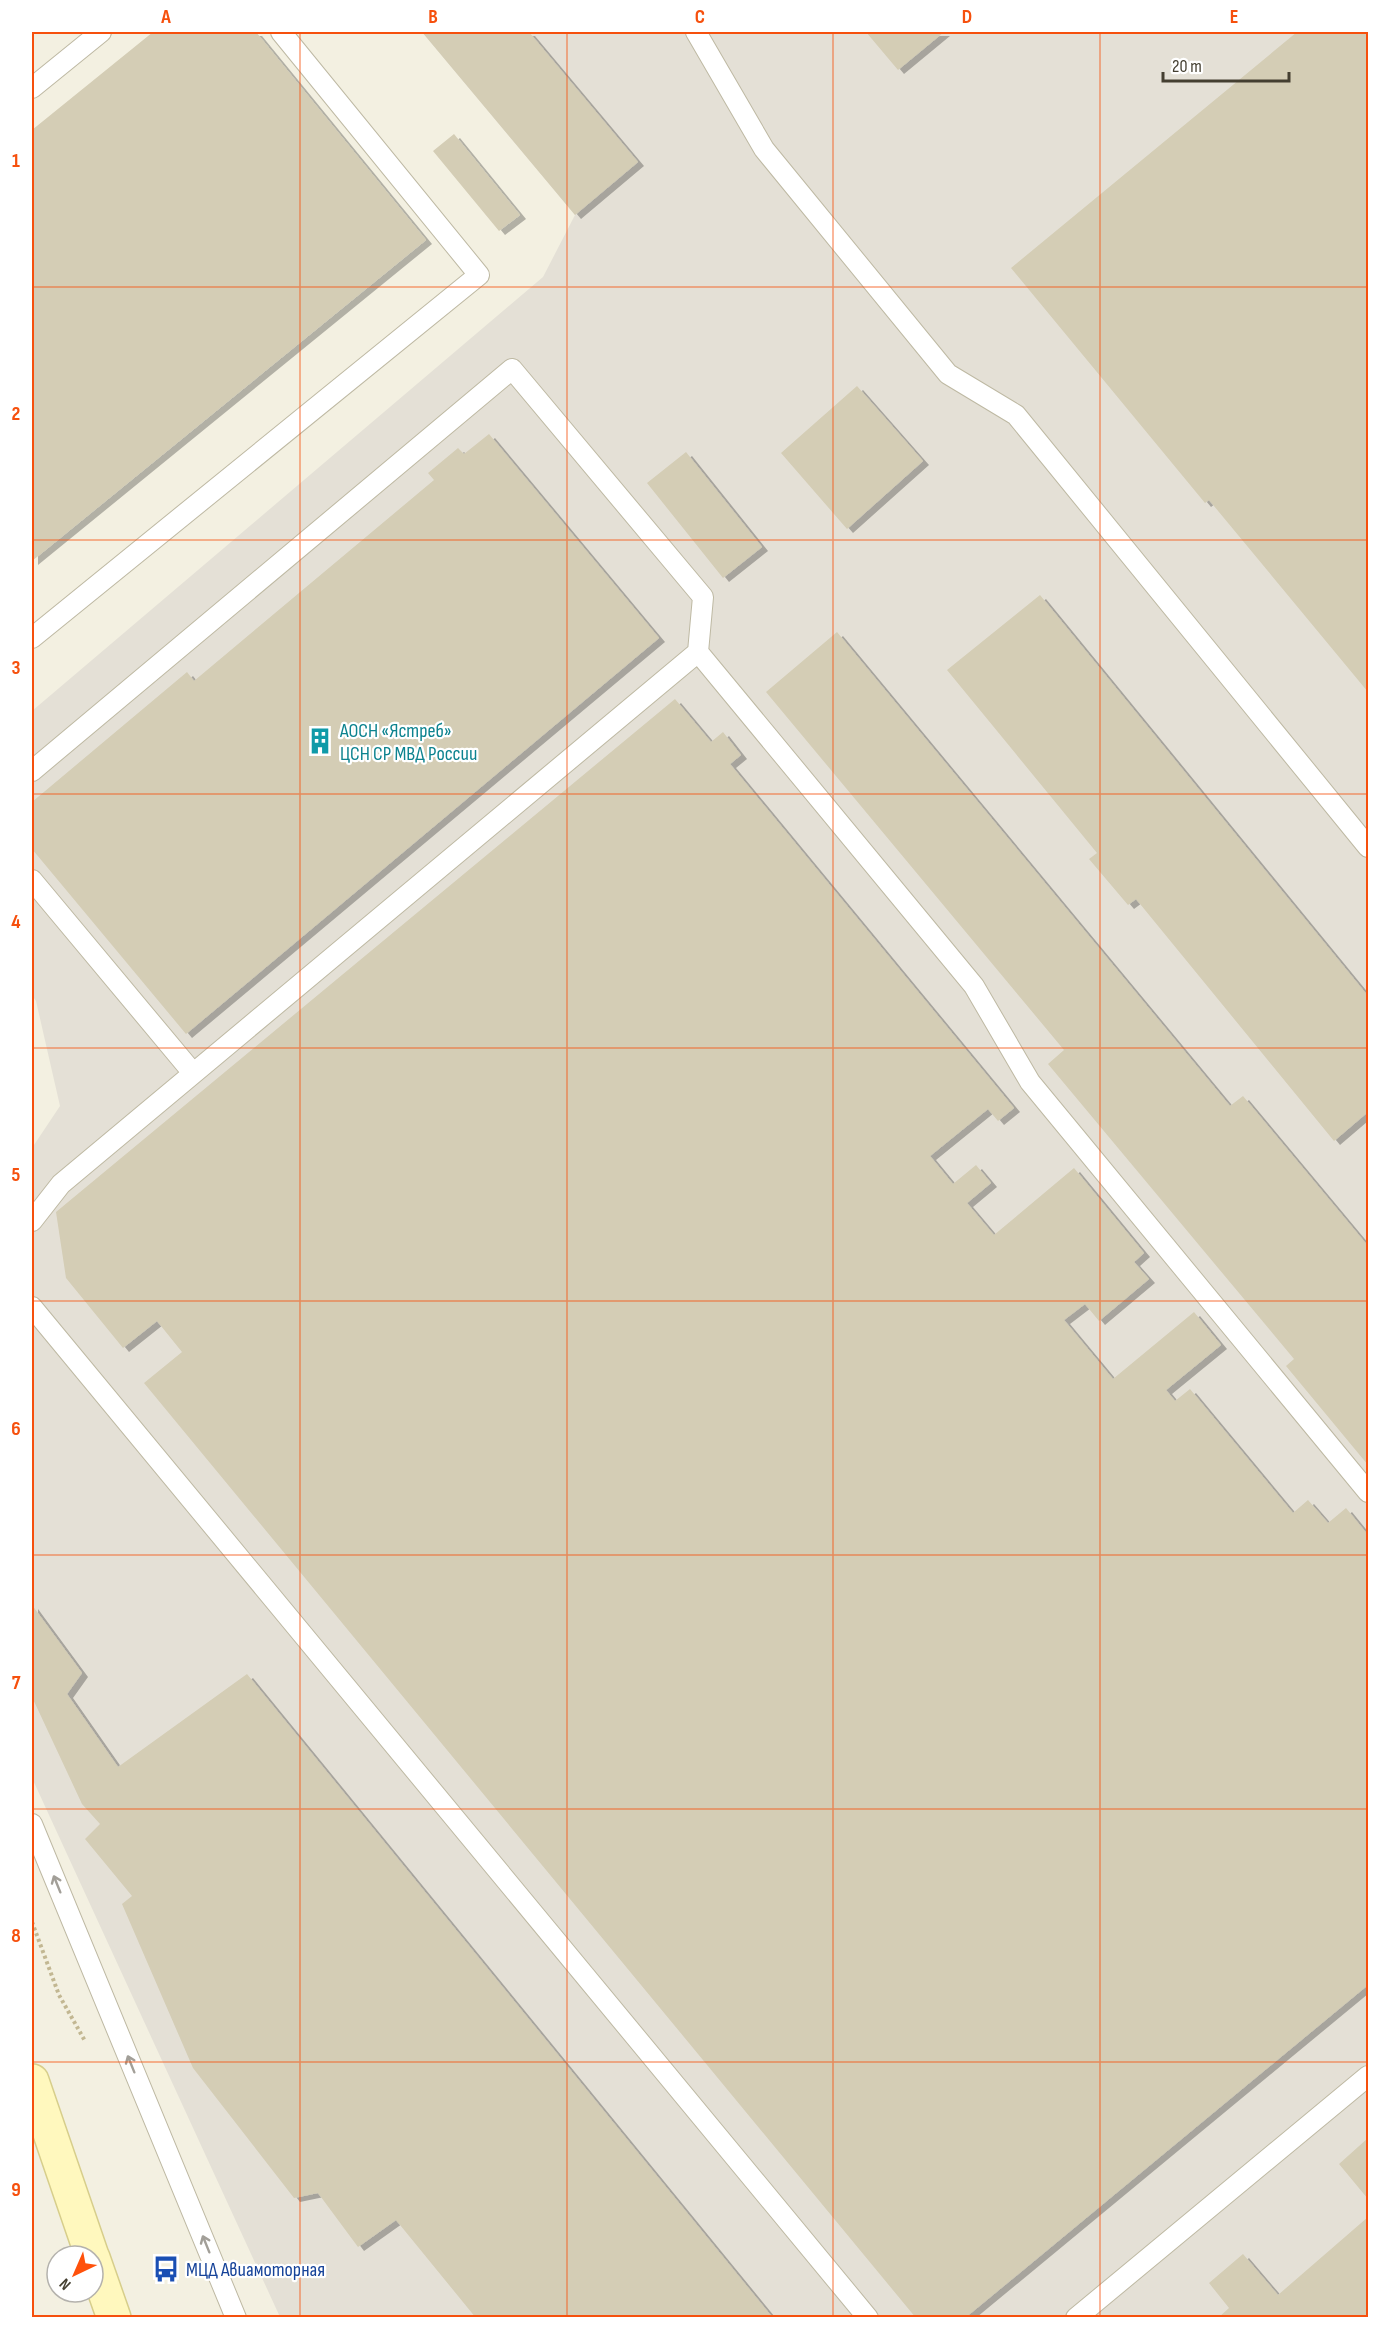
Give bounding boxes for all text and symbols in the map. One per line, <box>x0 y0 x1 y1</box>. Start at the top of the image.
text: A <box>160 5 171 29</box>
text: B <box>428 5 438 29</box>
text: C <box>695 5 705 29</box>
text: D <box>962 5 972 29</box>
text: E <box>1230 5 1238 29</box>
scale bar <box>1163 45 1289 83</box>
text: 20 m <box>1172 56 1202 77</box>
text: 1 <box>12 149 20 173</box>
text: 2 <box>12 402 20 426</box>
text: 3 <box>12 656 21 680</box>
place label: АОСН «Ястреб» ЦСН СР МВД России <box>339 719 477 766</box>
building icon: АОСН «Ястреб» ЦСН СР МВД России <box>305 726 335 756</box>
text: 4 <box>11 910 21 934</box>
text: 5 <box>12 1163 21 1187</box>
text: 6 <box>11 1417 21 1441</box>
text: 7 <box>12 1671 21 1695</box>
one-way arrow <box>51 1875 62 1893</box>
text: 8 <box>11 1924 21 1948</box>
one-way arrow <box>125 2055 136 2073</box>
text: 9 <box>11 2178 21 2202</box>
one-way arrow <box>200 2235 211 2254</box>
north arrow <box>45 2244 105 2304</box>
bus stop icon: МЦД Авиамоторная <box>151 2254 181 2284</box>
place label: МЦД Авиамоторная <box>186 2258 325 2282</box>
text: N <box>56 2274 75 2294</box>

